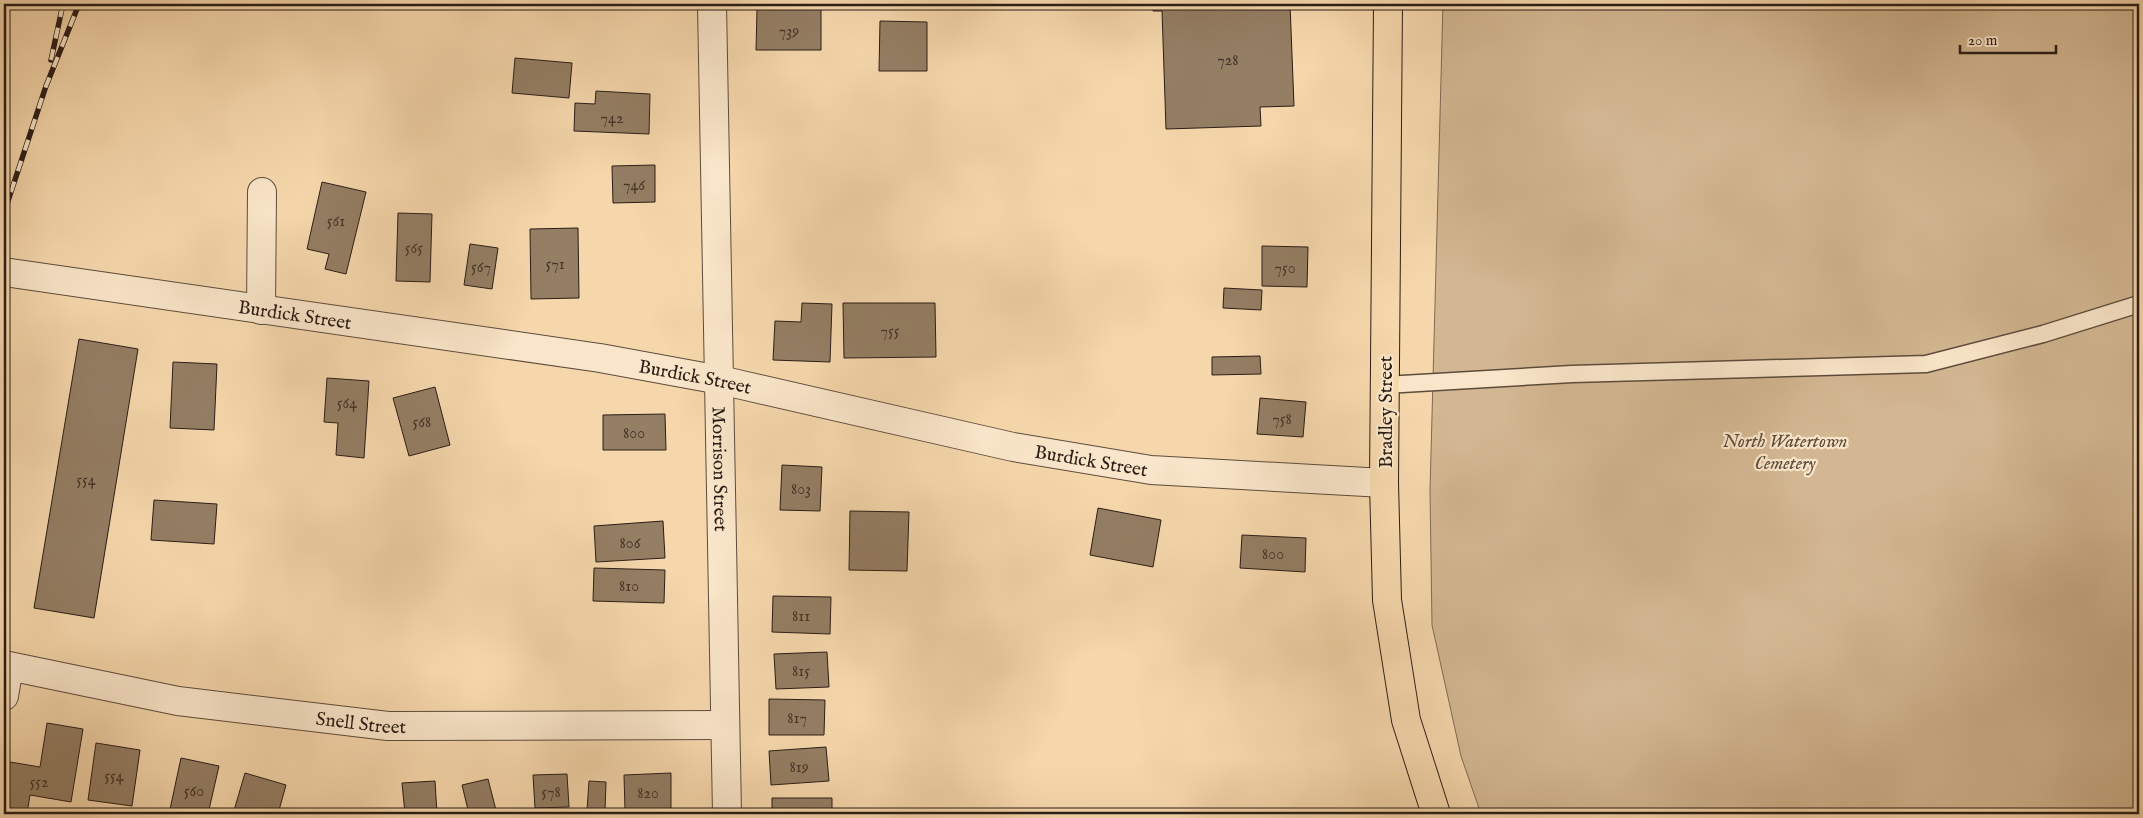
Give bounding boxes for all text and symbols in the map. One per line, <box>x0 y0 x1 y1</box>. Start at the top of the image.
house number: 739 <box>779 22 799 42</box>
scale bar <box>1960 22 2057 54</box>
text: 20 m <box>1968 31 1998 50</box>
house number: 728 <box>1217 51 1239 71</box>
house number: 742 <box>601 109 623 129</box>
house number: 746 <box>623 176 645 196</box>
house number: 561 <box>327 212 345 232</box>
house number: 565 <box>405 239 423 259</box>
house number: 571 <box>545 255 565 275</box>
house number: 567 <box>471 258 491 278</box>
house number: 750 <box>1274 259 1296 279</box>
street label: Burdick Street <box>236 296 353 336</box>
house number: 755 <box>880 322 900 342</box>
street label: Burdick Street <box>636 355 754 401</box>
street label: Bradley Street <box>1375 355 1399 468</box>
house number: 564 <box>337 394 357 414</box>
street label: Morrison Street <box>705 406 732 532</box>
house number: 758 <box>1272 410 1292 430</box>
house number: 568 <box>413 413 431 433</box>
house number: 800 <box>623 424 645 444</box>
park label: North Watertown Cemetery <box>1723 430 1848 476</box>
street label: Burdick Street <box>1032 441 1150 483</box>
house number: 554 <box>76 471 96 491</box>
house number: 803 <box>791 480 811 500</box>
house number: 806 <box>620 534 641 554</box>
house number: 800 <box>1262 545 1284 565</box>
house number: 810 <box>619 577 639 597</box>
house number: 811 <box>792 607 810 627</box>
house number: 815 <box>792 662 810 682</box>
street label: Snell Street <box>314 708 407 740</box>
house number: 817 <box>787 709 807 729</box>
house number: 819 <box>789 758 809 778</box>
house number: 554 <box>104 767 124 787</box>
house number: 552 <box>29 773 49 793</box>
house number: 560 <box>184 782 204 802</box>
house number: 578 <box>541 783 561 803</box>
house number: 820 <box>637 784 659 804</box>

